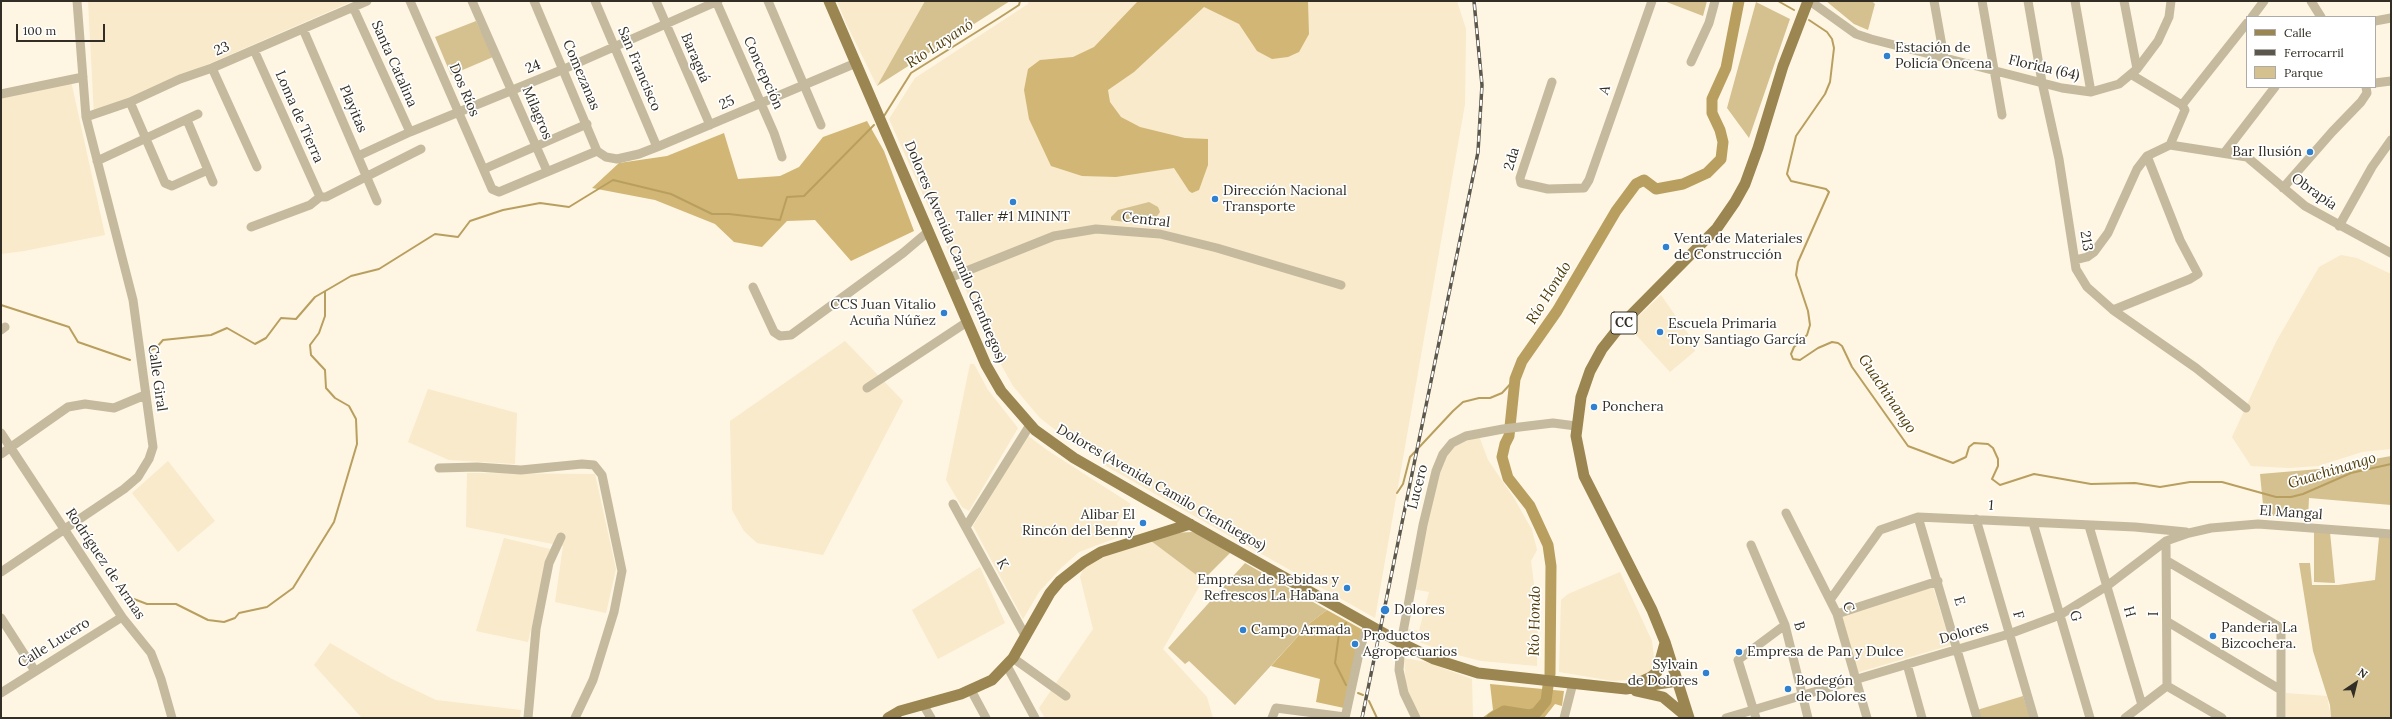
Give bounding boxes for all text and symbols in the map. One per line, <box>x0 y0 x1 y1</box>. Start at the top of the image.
scale bar <box>18 16 107 42</box>
water label: Río Luyanó <box>903 16 977 72</box>
legend <box>2246 16 2376 88</box>
street label: Santa Catalina <box>367 18 421 110</box>
text: 100 m <box>23 23 56 38</box>
street label: San Francisco <box>614 24 664 114</box>
text: Calle <box>2284 25 2312 40</box>
street label: Baraguá <box>677 31 713 85</box>
street label: Concepción <box>739 34 787 112</box>
street label: Comezanas <box>559 37 603 113</box>
street label: 23 <box>212 38 232 60</box>
place label: Estación de Policía Oncena <box>1895 40 1992 72</box>
text: Ferrocarril <box>2284 45 2344 60</box>
marker: Estación de Policía Oncena <box>1882 51 1892 61</box>
street label: Florida (64) <box>2007 52 2081 84</box>
street label: 24 <box>523 56 543 78</box>
street label: Dos Ríos <box>445 61 483 119</box>
text: Parque <box>2284 65 2323 80</box>
street label: Loma de Tierra <box>271 68 327 166</box>
street label: Playitas <box>336 83 370 135</box>
street label: A <box>1596 83 1614 97</box>
street label: Milagros <box>518 84 556 142</box>
street label: 25 <box>717 92 737 114</box>
street label: Dolores (Avenida Camilo Cienfuegos) <box>901 139 1009 365</box>
place label: Bar Ilusión <box>2232 144 2302 160</box>
street label: 2da <box>1501 145 1523 173</box>
marker: Bar Ilusión <box>2305 147 2315 157</box>
street label: Obrapía <box>2288 170 2340 214</box>
place label: Dirección Nacional Transporte <box>1223 183 1347 216</box>
marker: Dirección Nacional Transporte <box>1210 194 1220 204</box>
marker: Taller #1 MININT <box>1008 197 1018 207</box>
place label: Taller #1 MININT <box>956 209 1070 225</box>
street label: Central <box>1121 209 1171 231</box>
street label: 213 <box>2076 230 2096 252</box>
place label: Venta de Materiales de Construcción <box>1674 231 1803 264</box>
marker: Venta de Materiales de Construcción <box>1661 242 1671 252</box>
water label: Río Hondo <box>1523 258 1575 328</box>
place label: CCS Juan Vitalio Acuña Núñez <box>830 297 936 330</box>
marker: CCS Juan Vitalio Acuña Núñez <box>939 308 949 318</box>
road number: CC <box>1611 312 1637 334</box>
place label: Escuela Primaria Tony Santiago García <box>1668 316 1806 348</box>
marker: Escuela Primaria Tony Santiago García <box>1655 327 1665 337</box>
street label: Calle Giral <box>144 343 170 413</box>
water label: Guachinango <box>1854 351 1920 437</box>
place label: Ponchera <box>1602 399 1664 415</box>
marker: Ponchera <box>1589 402 1599 412</box>
street label: Dolores (Avenida Camilo Cienfuegos) <box>1053 421 1269 555</box>
water label: Guachinango <box>2286 449 2378 493</box>
street label: Lucero <box>1404 463 1432 511</box>
street label: 1 <box>1988 497 1994 515</box>
street label: El Mangal <box>2259 502 2323 524</box>
street label: Rodríguez de Armas <box>62 505 148 623</box>
place label: Alibar El Rincón del Benny <box>1022 507 1135 540</box>
marker: Alibar El Rincón del Benny <box>1138 518 1148 528</box>
street label: K <box>992 556 1012 572</box>
place label: Empresa de Bebidas y Refrescos La Habana <box>1197 572 1339 604</box>
marker: Empresa de Bebidas y Refrescos La Habana <box>1342 583 1352 593</box>
water label: Río Hondo <box>1525 586 1545 656</box>
street label: E <box>1950 594 1968 608</box>
street label: C <box>1838 599 1858 615</box>
place label: Dolores <box>1394 602 1445 618</box>
marker: Dolores <box>1379 604 1391 616</box>
street label: H <box>2119 604 2139 620</box>
street label: F <box>2009 609 2027 621</box>
street label: G <box>2065 609 2085 623</box>
street label: I <box>2146 612 2162 616</box>
street label: Calle Lucero <box>15 614 93 672</box>
street label: Dolores <box>1937 618 1991 648</box>
street label: B <box>1790 619 1808 633</box>
place label: Panderia La Bizcochera. <box>2221 620 2298 652</box>
place label: Campo Armada <box>1251 622 1351 638</box>
marker: Campo Armada <box>1238 625 1248 635</box>
place label: Productos Agropecuarios <box>1363 628 1457 660</box>
marker: Panderia La Bizcochera. <box>2208 631 2218 641</box>
marker: Productos Agropecuarios <box>1350 639 1360 649</box>
place label: Empresa de Pan y Dulce <box>1747 644 1904 660</box>
marker: Empresa de Pan y Dulce <box>1734 647 1744 657</box>
place label: Sylvain de Dolores <box>1628 657 1698 690</box>
north arrow <box>2336 663 2376 703</box>
text: N <box>2355 665 2370 681</box>
marker: Sylvain de Dolores <box>1701 668 1711 678</box>
place label: Bodegón de Dolores <box>1796 673 1866 706</box>
marker: Bodegón de Dolores <box>1783 684 1793 694</box>

